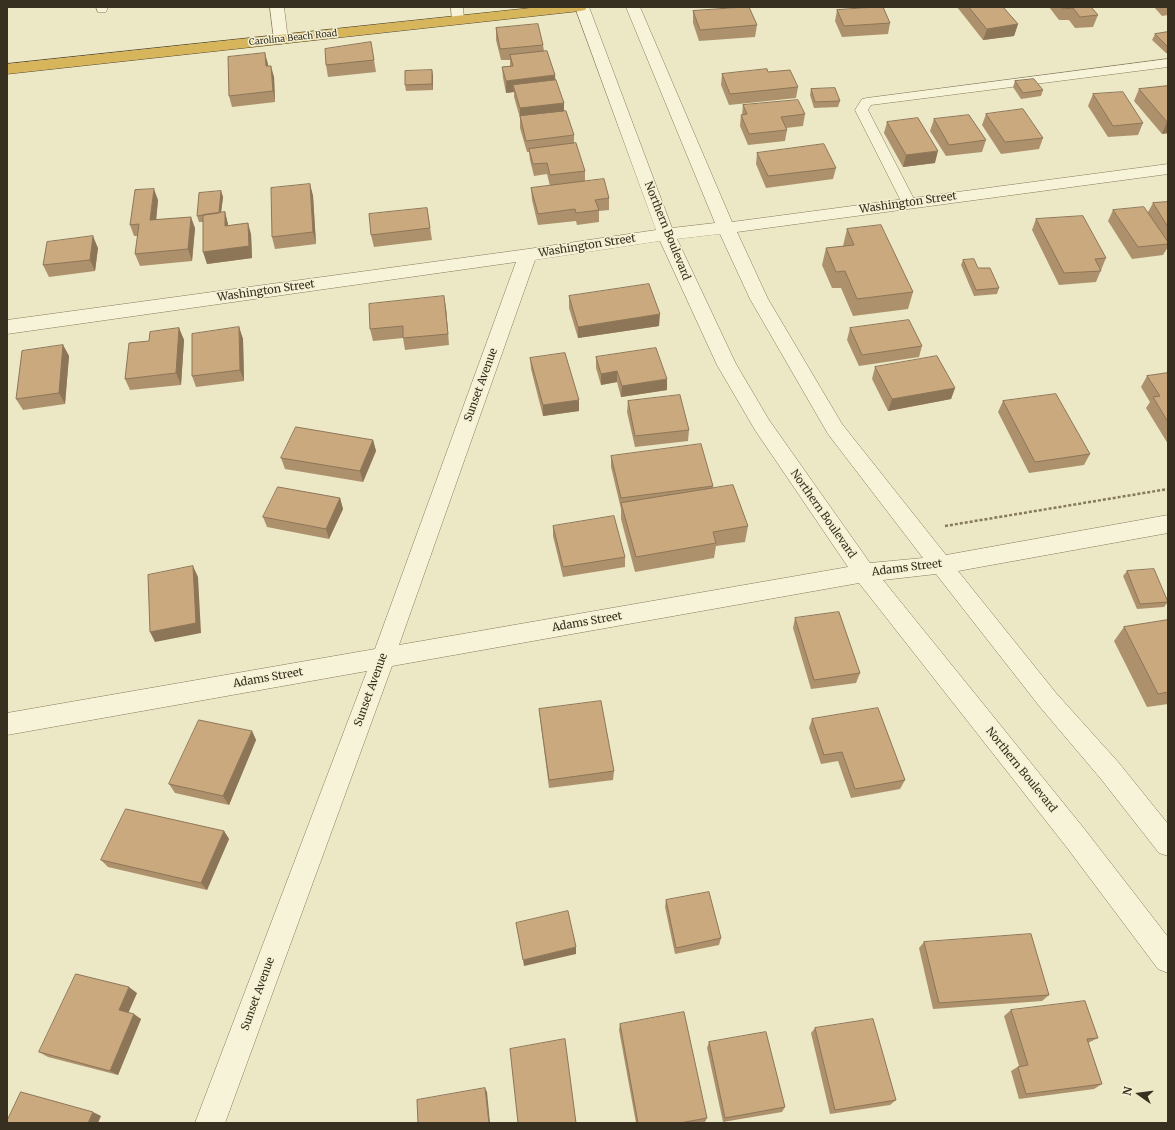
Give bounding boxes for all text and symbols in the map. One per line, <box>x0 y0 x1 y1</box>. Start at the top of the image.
street label: Carolina Beach Road <box>248 28 338 48</box>
street label: Northern Boulevard <box>641 180 693 282</box>
street label: Washington Street <box>858 190 958 216</box>
street label: Washington Street <box>537 232 637 260</box>
street label: Washington Street <box>216 278 316 304</box>
street label: Sunset Avenue <box>462 346 500 424</box>
street label: Northern Boulevard <box>787 467 859 561</box>
street label: Adams Street <box>871 557 943 579</box>
street label: Adams Street <box>551 609 623 635</box>
street label: Sunset Avenue <box>352 651 390 729</box>
street label: Adams Street <box>232 665 304 691</box>
street label: Northern Boulevard <box>983 725 1059 815</box>
street label: Sunset Avenue <box>239 955 277 1033</box>
north arrow <box>1119 1074 1159 1114</box>
text: N <box>1120 1085 1135 1097</box>

